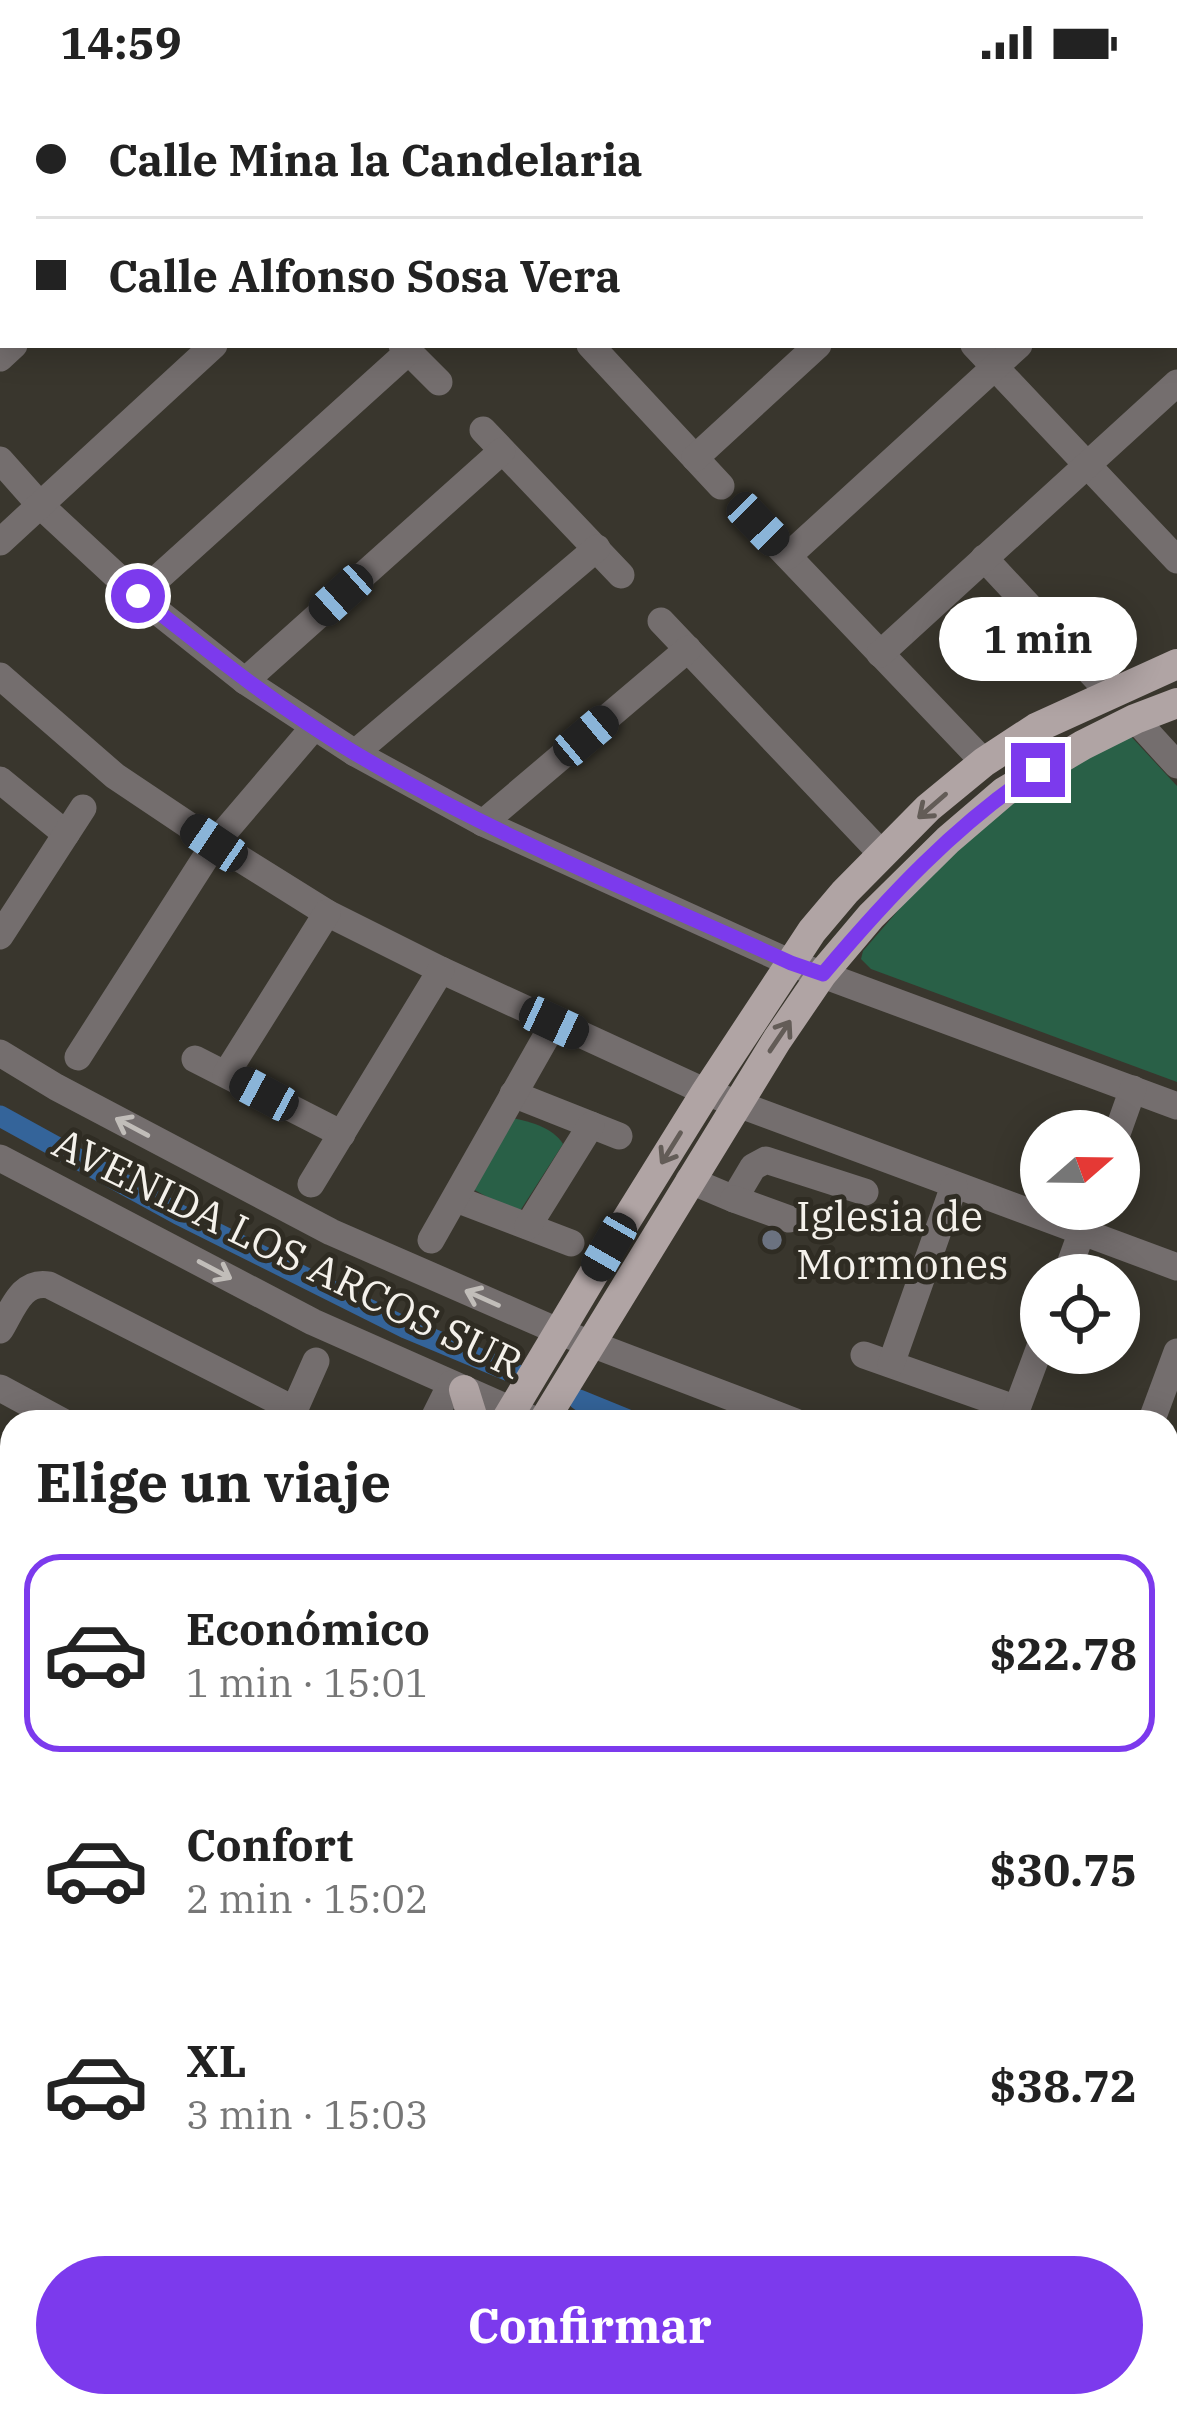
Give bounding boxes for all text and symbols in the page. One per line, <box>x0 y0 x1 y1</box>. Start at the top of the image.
text: 14:59 <box>60 13 182 71</box>
text: Calle Mina la Candelaria <box>108 130 643 188</box>
text: Calle Alfonso Sosa Vera <box>108 246 621 304</box>
car <box>720 486 796 562</box>
car <box>302 558 380 632</box>
route start <box>111 569 165 623</box>
callout: 1 min <box>939 596 1137 680</box>
text: 1 min <box>983 613 1093 664</box>
car <box>547 699 625 773</box>
route end <box>1011 743 1065 797</box>
one-way arrow <box>917 792 948 819</box>
car <box>174 808 254 878</box>
car <box>514 991 594 1055</box>
one-way arrow <box>767 1019 792 1053</box>
car <box>224 1061 304 1127</box>
north arrow <box>1020 1110 1140 1230</box>
map controls <box>1020 1110 1140 1374</box>
street label: AVENIDA LOS ARCOS SUR <box>44 1115 532 1390</box>
one-way arrow <box>116 1115 151 1138</box>
one-way arrow <box>659 1130 683 1164</box>
place label: Iglesia de Mormones <box>796 1188 1008 1291</box>
car <box>575 1207 643 1287</box>
marker: Iglesia de Mormones <box>759 1227 785 1253</box>
button: locate <box>1020 1254 1140 1374</box>
one-way arrow <box>197 1260 233 1283</box>
one-way arrow <box>465 1286 501 1308</box>
text: Elige un viaje <box>36 1447 391 1517</box>
icon: car <box>42 1599 150 1707</box>
text: Económico <box>186 1599 430 1657</box>
text: $22.78 <box>990 1624 1137 1682</box>
text: 1 min · 15:01 <box>186 1657 428 1708</box>
icon: car <box>42 1815 150 1923</box>
text: Confort <box>186 1815 353 1873</box>
text: $30.75 <box>990 1840 1137 1898</box>
text: 2 min · 15:02 <box>186 1873 428 1924</box>
icon: car <box>42 2031 150 2139</box>
text: XL <box>186 2031 247 2089</box>
text: $38.72 <box>990 2056 1137 2114</box>
text: 3 min · 15:03 <box>186 2089 428 2140</box>
button: Confirmar <box>36 2256 1143 2394</box>

